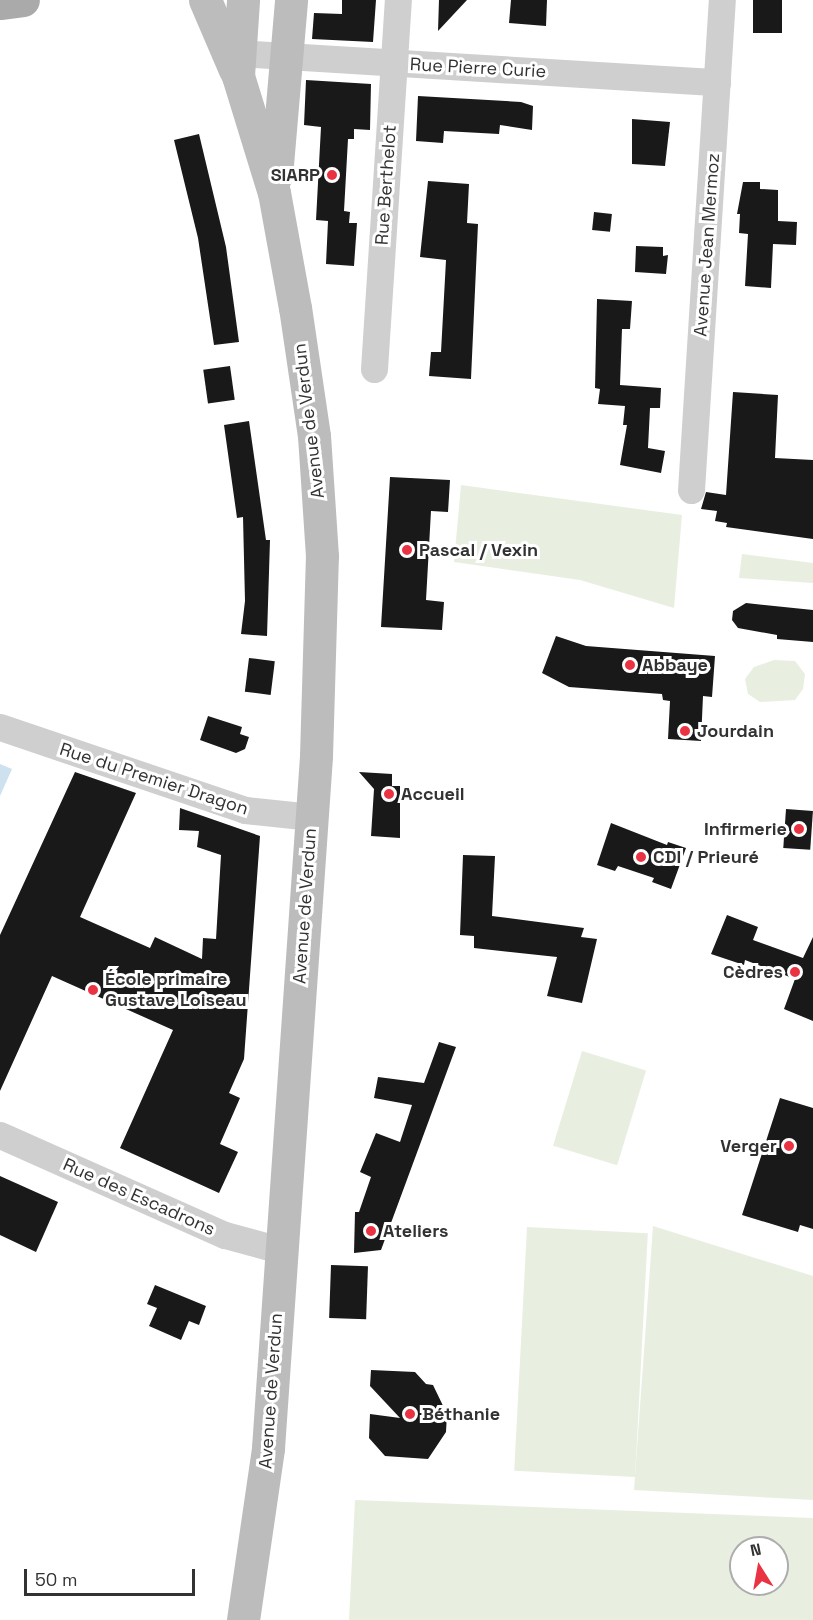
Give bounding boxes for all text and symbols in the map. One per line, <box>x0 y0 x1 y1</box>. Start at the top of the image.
street label: Rue Pierre Curie <box>409 54 547 82</box>
street label: Rue Berthelot <box>371 124 401 246</box>
street label: Avenue Jean Mermoz <box>690 153 724 337</box>
place label: SIARP <box>271 164 320 186</box>
marker: SIARP <box>325 168 339 182</box>
street label: Avenue de Verdun <box>289 342 329 500</box>
place label: Pascal / Vexin <box>419 539 538 561</box>
marker: Pascal / Vexin <box>400 543 414 557</box>
place label: Abbaye <box>642 654 708 676</box>
marker: Abbaye <box>623 658 637 672</box>
place label: Jourdain <box>697 720 774 742</box>
marker: Jourdain <box>678 724 692 738</box>
street label: Rue du Premier Dragon <box>57 738 251 820</box>
place label: Accueil <box>401 783 465 805</box>
marker: Accueil <box>382 787 396 801</box>
place label: Infirmerie <box>704 818 787 840</box>
marker: Infirmerie <box>792 822 806 836</box>
street label: Avenue de Verdun <box>289 827 321 985</box>
place label: CDI / Prieuré <box>653 846 759 868</box>
marker: CDI / Prieuré <box>634 850 648 864</box>
place label: Cèdres <box>723 961 783 983</box>
marker: Cèdres <box>788 965 802 979</box>
place label: École primaire Gustave Loiseau <box>105 969 247 1012</box>
marker: École primaire Gustave Loiseau <box>86 983 100 997</box>
place label: Verger <box>720 1135 777 1157</box>
marker: Verger <box>782 1139 796 1153</box>
street label: Rue des Escadrons <box>60 1154 218 1240</box>
place label: Ateliers <box>383 1220 449 1242</box>
marker: Ateliers <box>364 1224 378 1238</box>
street label: Avenue de Verdun <box>255 1312 287 1470</box>
place label: Béthanie <box>422 1403 500 1425</box>
marker: Béthanie <box>403 1407 417 1421</box>
north arrow <box>729 1536 789 1596</box>
text: N <box>749 1538 763 1561</box>
scale bar <box>27 1557 198 1595</box>
text: 50 m <box>35 1568 77 1591</box>

